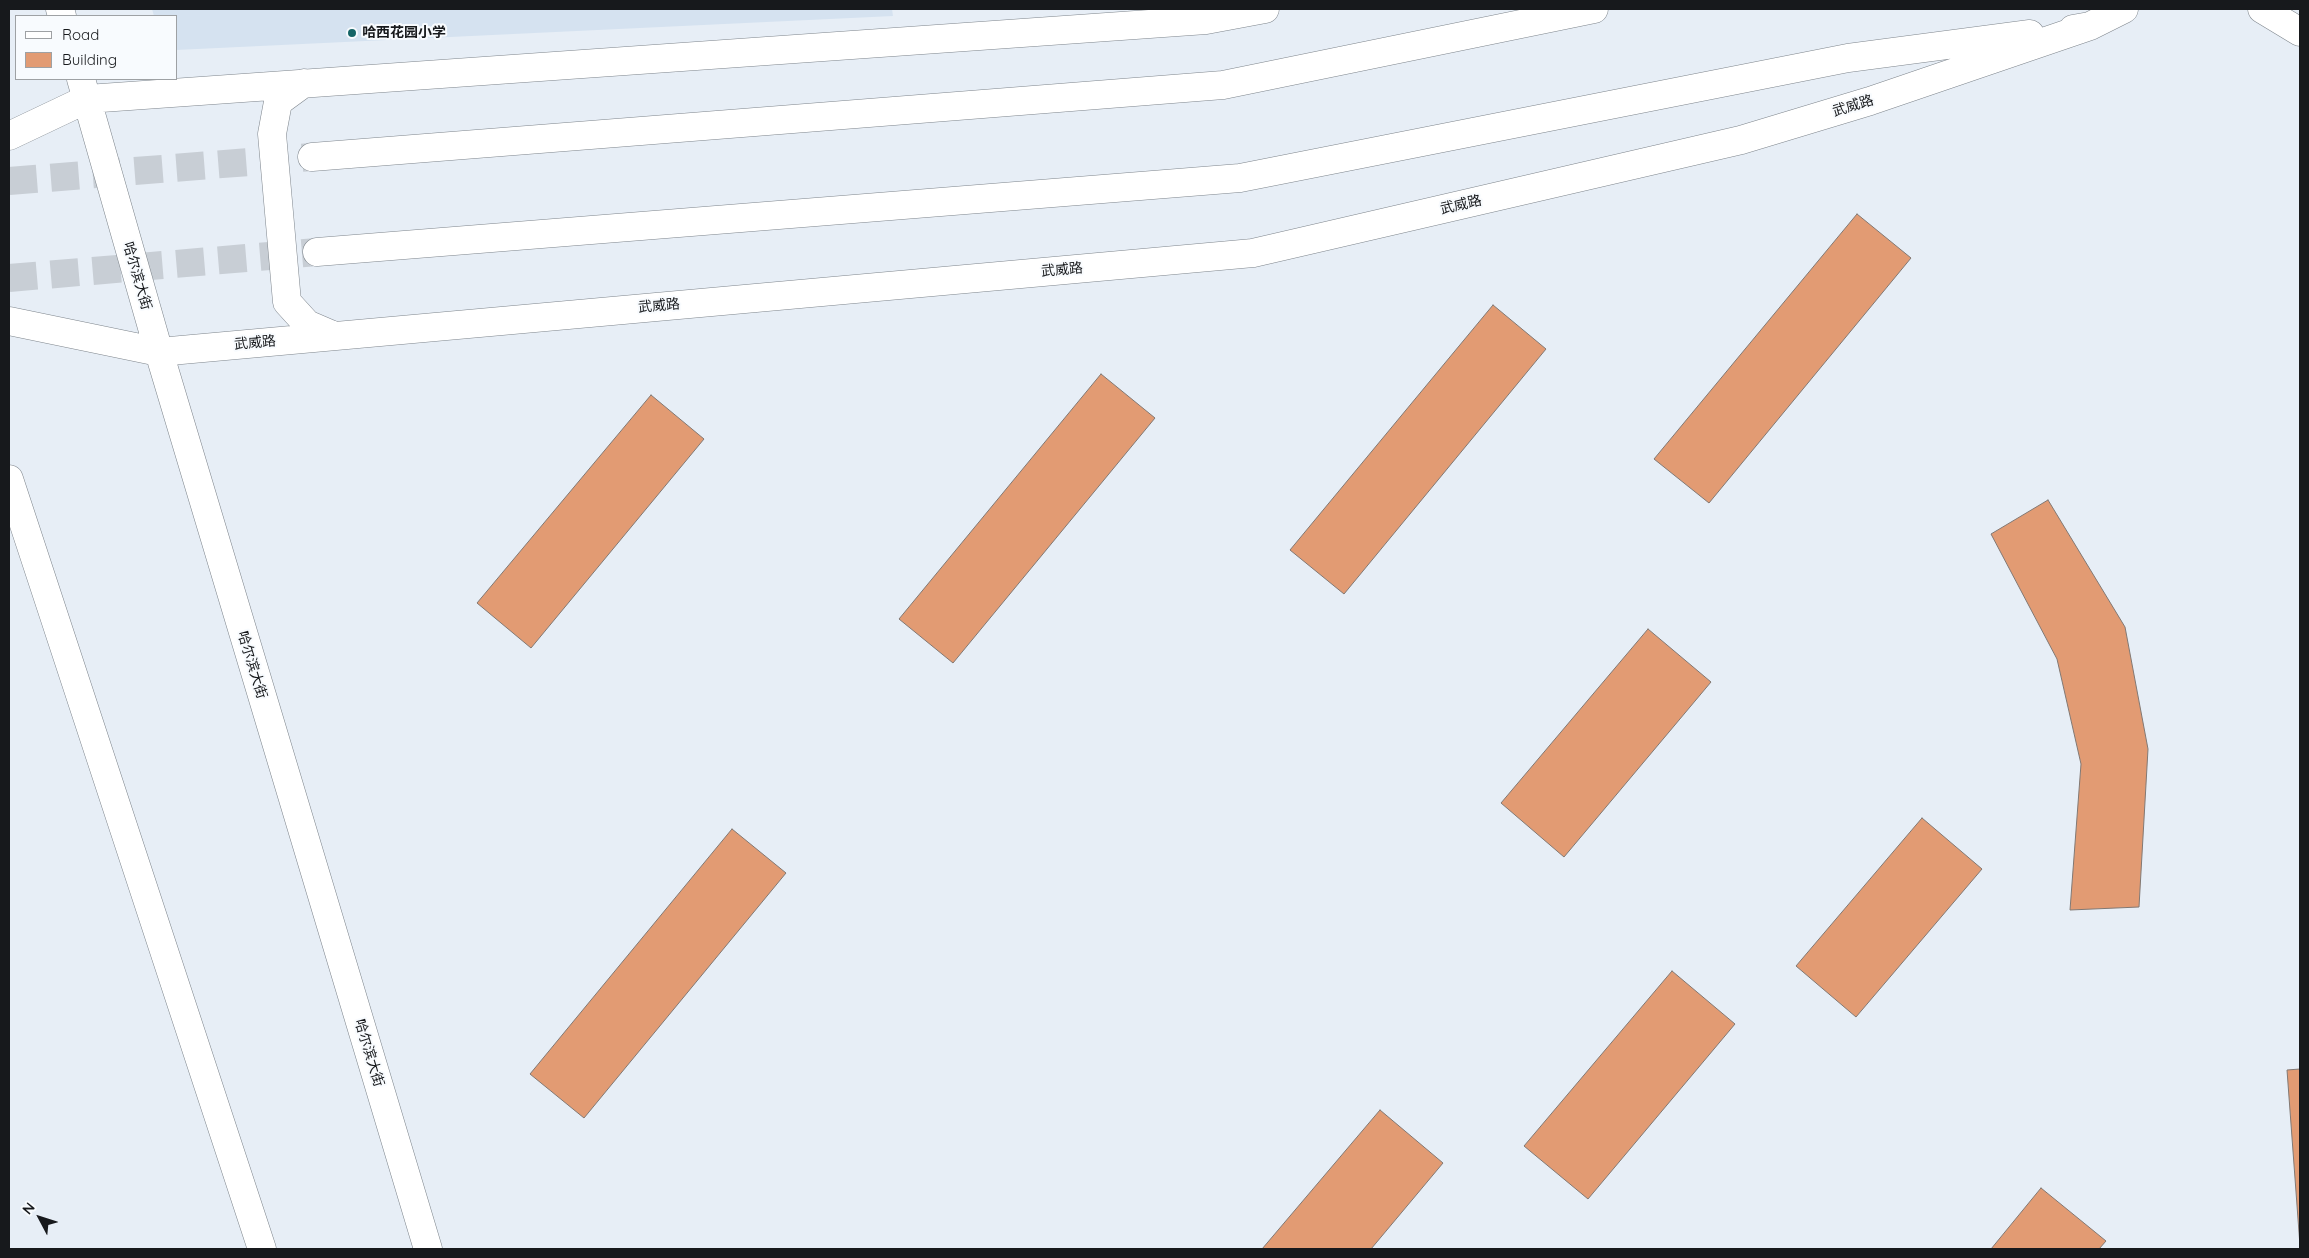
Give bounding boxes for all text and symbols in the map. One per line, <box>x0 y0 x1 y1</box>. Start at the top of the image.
legend <box>15 15 178 80</box>
text: Road <box>62 25 99 44</box>
place label: 哈西花园小学 <box>362 25 446 41</box>
marker: 哈西花园小学 <box>346 27 358 39</box>
text: Building <box>62 50 117 69</box>
street label: 武威路 <box>1830 92 1876 120</box>
street label: 武威路 <box>1439 192 1483 218</box>
street label: 哈尔滨大街 <box>119 240 155 312</box>
street label: 武威路 <box>1040 260 1084 280</box>
street label: 武威路 <box>637 296 681 316</box>
street label: 武威路 <box>233 333 277 353</box>
street label: 哈尔滨大街 <box>234 629 270 701</box>
street label: 哈尔滨大街 <box>351 1017 387 1089</box>
north arrow <box>15 1193 65 1243</box>
text: N <box>18 1199 39 1218</box>

